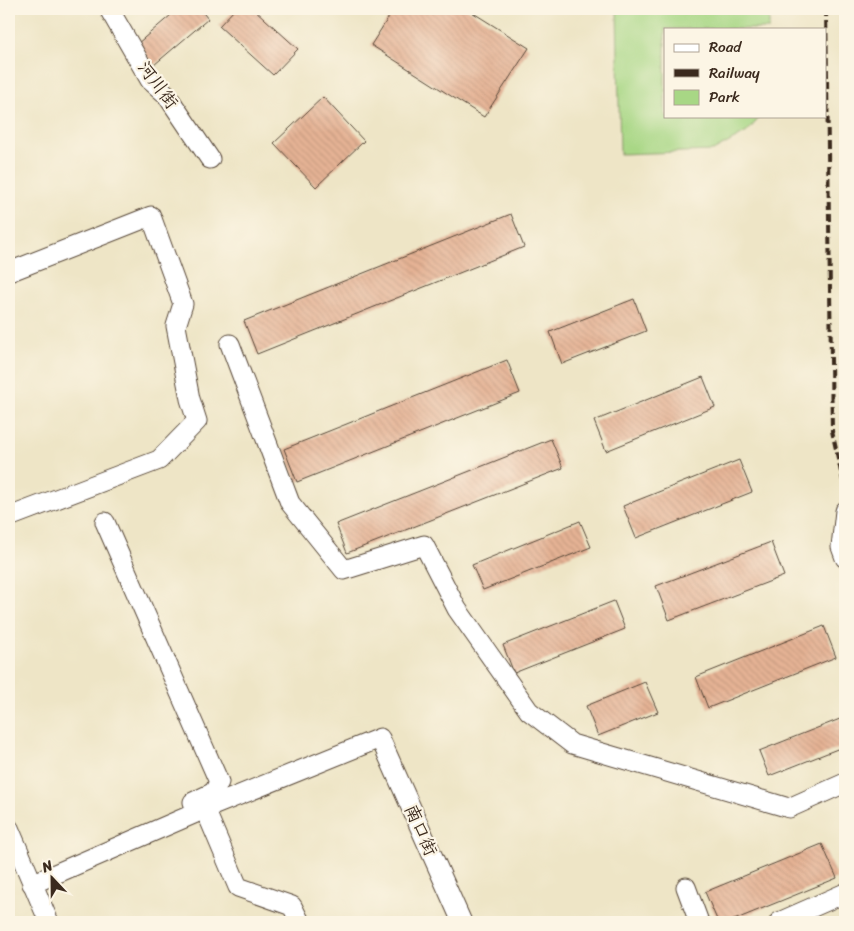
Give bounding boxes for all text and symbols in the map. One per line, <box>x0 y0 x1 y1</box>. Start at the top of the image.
legend <box>664 28 826 118</box>
text: Road <box>709 34 742 60</box>
street label: 河川街 <box>129 54 187 116</box>
text: Railway <box>709 60 760 86</box>
text: Park <box>709 84 740 110</box>
street label: 南口街 <box>395 799 447 861</box>
text: N <box>37 853 57 880</box>
north arrow <box>28 854 78 904</box>

